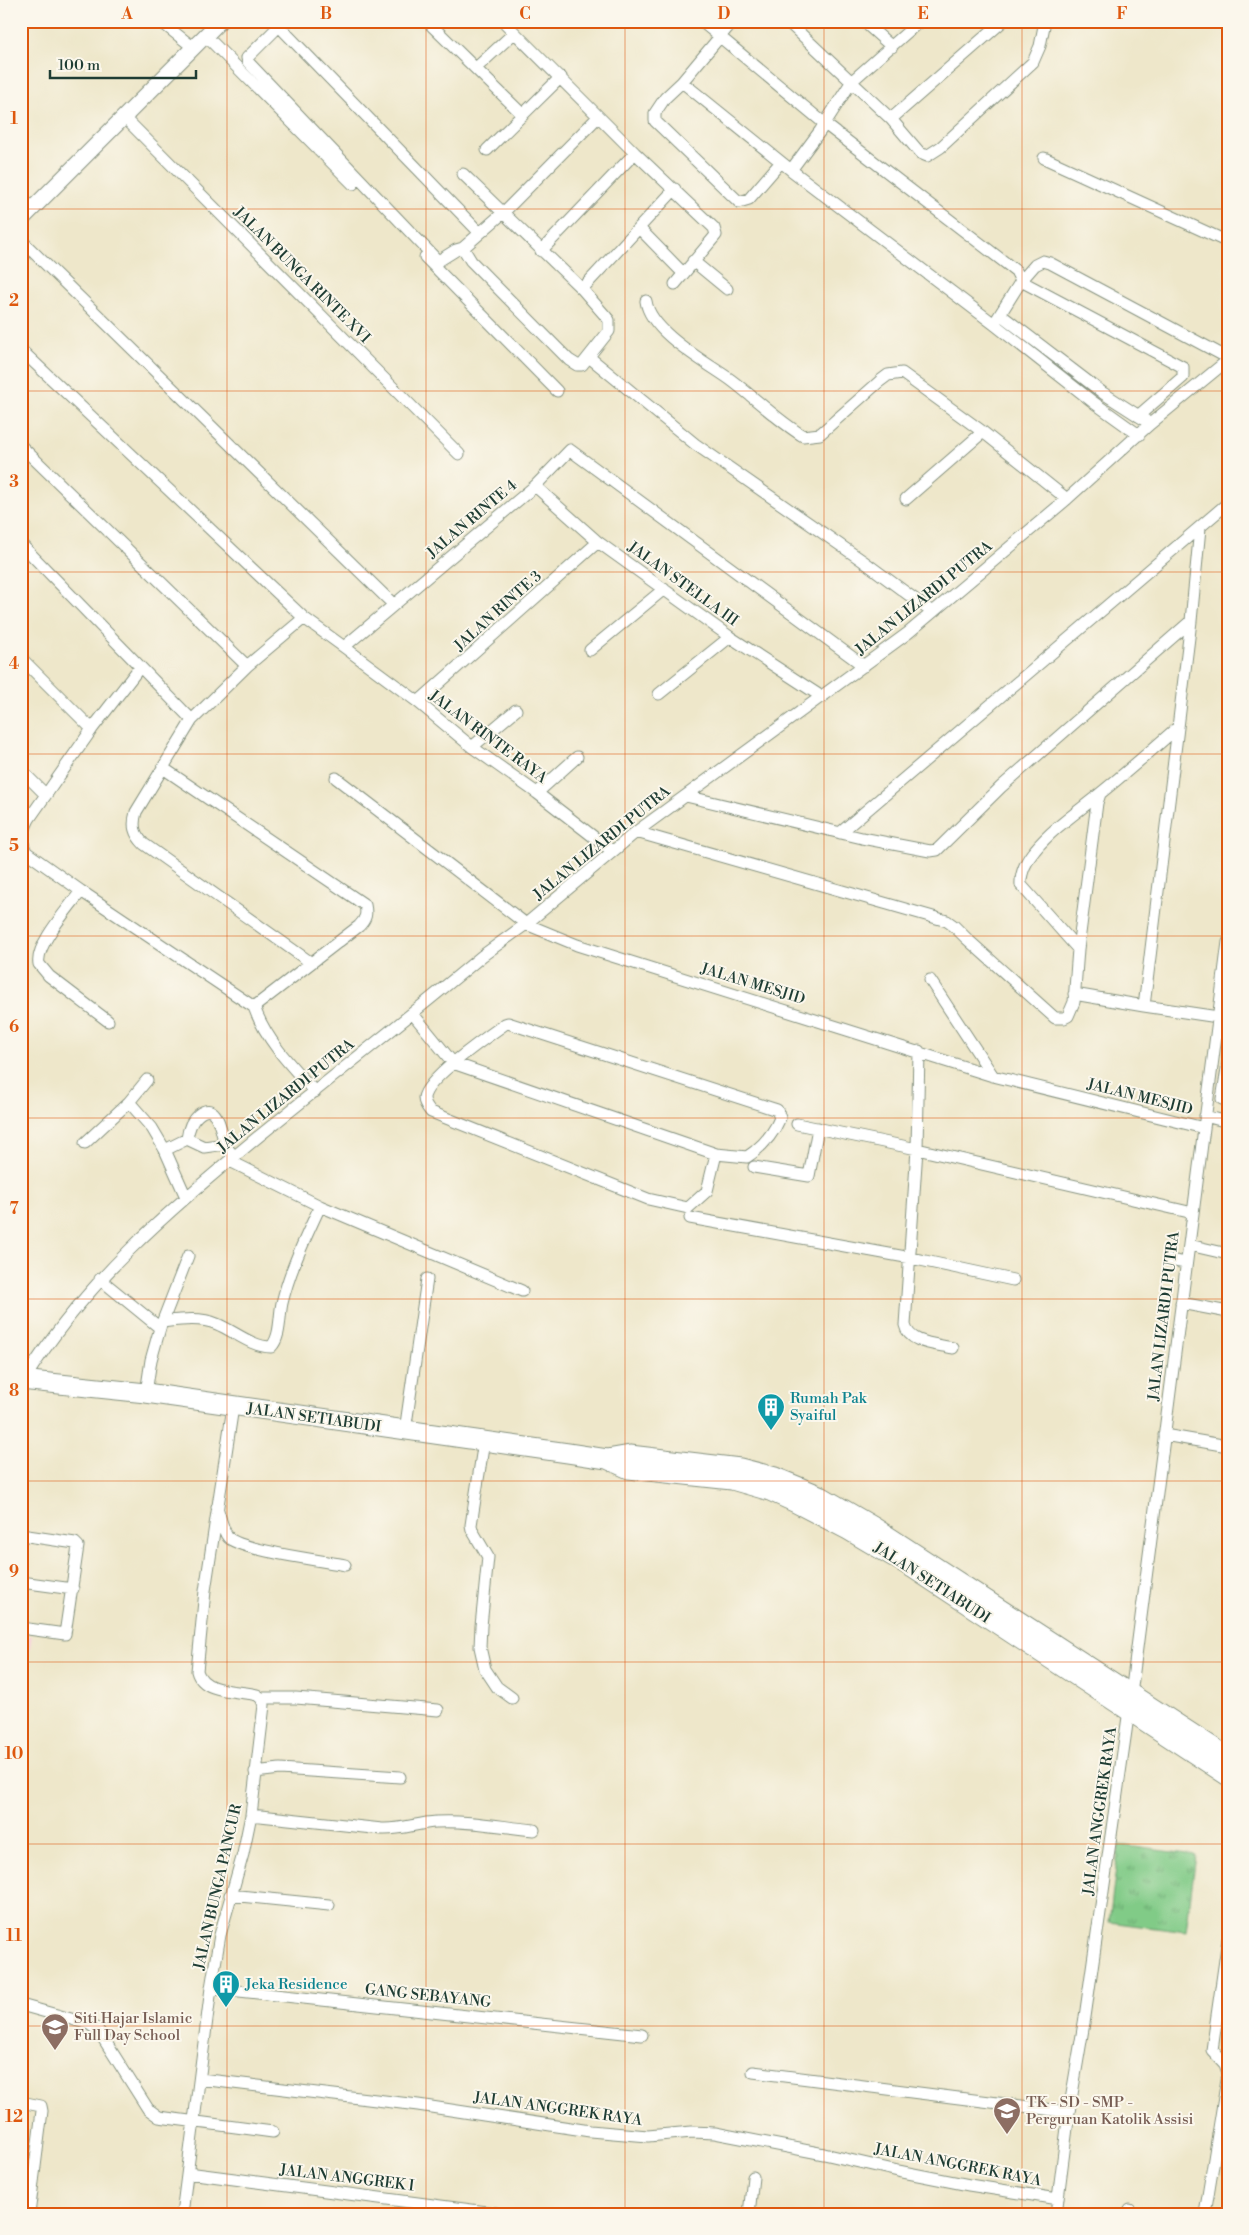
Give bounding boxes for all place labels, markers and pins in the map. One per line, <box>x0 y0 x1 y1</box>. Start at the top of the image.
place label: Rumah Pak Syaiful <box>790 1389 868 1425</box>
building icon: Rumah Pak Syaiful <box>756 1392 786 1431</box>
building icon: Jeka Residence <box>211 1969 241 2008</box>
place label: Jeka Residence <box>244 1975 348 1994</box>
place label: Siti Hajar Islamic Full Day School <box>74 2009 192 2045</box>
school or university icon: Siti Hajar Islamic Full Day School <box>40 2012 70 2051</box>
place label: TK - SD - SMP - Perguruan Katolik Assisi <box>1026 2093 1194 2129</box>
school or university icon: TK - SD - SMP - Perguruan Katolik Assisi <box>992 2096 1022 2135</box>

